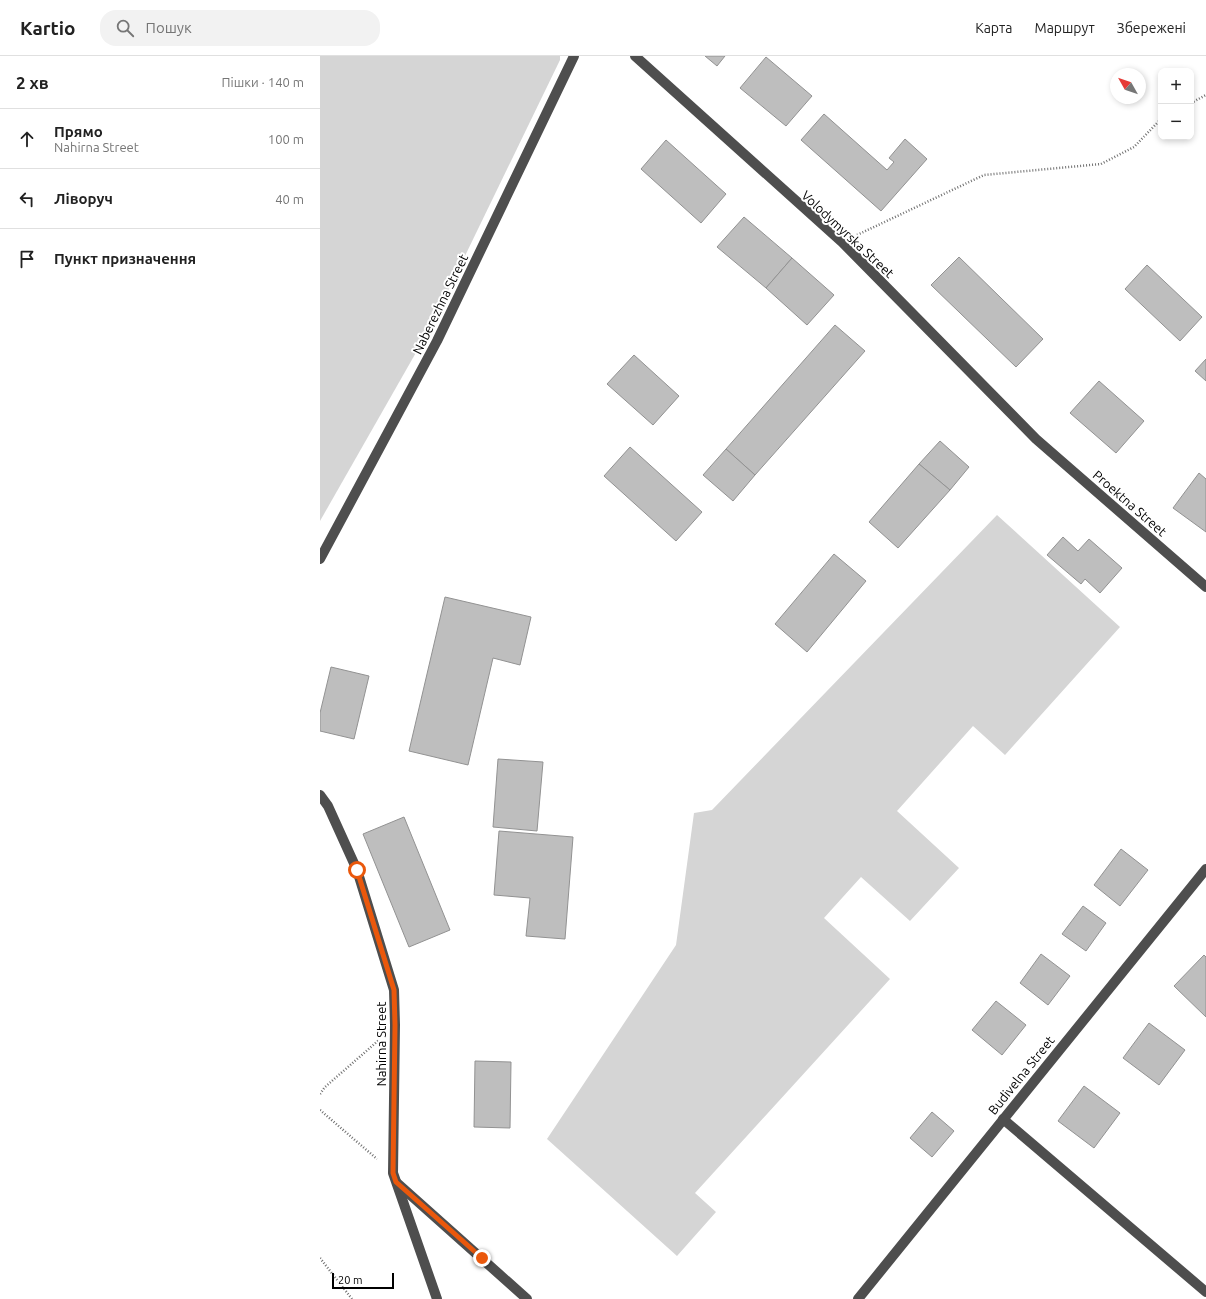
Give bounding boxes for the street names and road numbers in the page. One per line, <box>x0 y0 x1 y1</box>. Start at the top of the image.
street label: Volodymyrska Street <box>799 188 897 280</box>
street label: Naberezhna Street <box>410 252 470 356</box>
street label: Proektna Street <box>1090 467 1170 539</box>
street label: Nahirna Street <box>374 1002 388 1086</box>
street label: Budivelna Street <box>985 1033 1057 1117</box>

